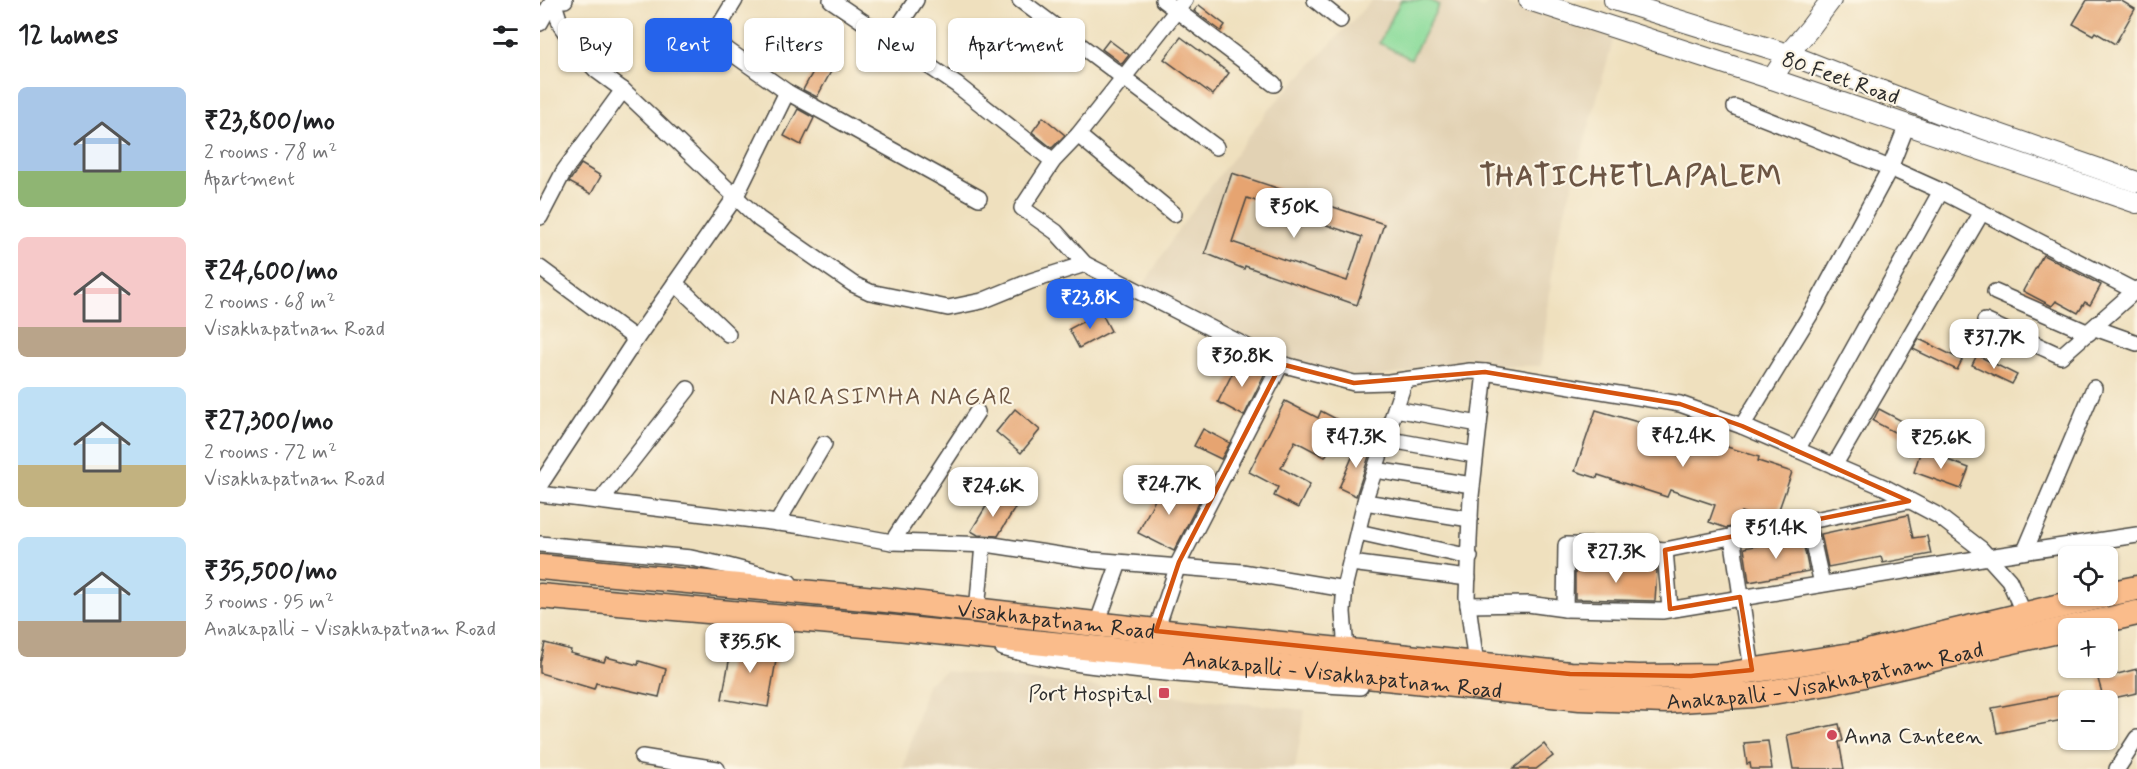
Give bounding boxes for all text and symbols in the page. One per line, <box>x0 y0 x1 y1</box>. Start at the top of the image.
chip: Buy <box>558 18 633 72</box>
chip: Rent <box>645 18 732 72</box>
chip: Filters <box>744 18 844 72</box>
chip: New <box>856 18 936 72</box>
chip: Apartment <box>948 18 1085 72</box>
text: 12 homes <box>18 19 118 53</box>
icon: filters <box>489 20 522 53</box>
street label: 80 Feet Road <box>1778 46 1903 112</box>
text: ₹23,800/mo <box>204 105 335 139</box>
icon: home <box>66 111 138 183</box>
text: 2 rooms · 78 m² <box>204 139 337 166</box>
district label: THATICHETLAPALEM <box>1479 159 1783 196</box>
text: Apartment <box>204 166 295 193</box>
pin: ₹50K <box>1258 188 1330 239</box>
text: ₹50K <box>1270 194 1318 221</box>
text: ₹24,600/mo <box>204 255 338 289</box>
icon: home <box>66 261 138 333</box>
pin: ₹23.8K <box>1041 279 1139 330</box>
text: ₹23.8K <box>1060 285 1120 312</box>
text: 2 rooms · 68 m² <box>204 289 335 316</box>
text: Visakhapatnam Road <box>204 316 385 343</box>
pin: ₹37.7K <box>1945 319 2043 370</box>
text: ₹37.7K <box>1964 325 2024 352</box>
pin: ₹30.8K <box>1193 337 1291 388</box>
text: ₹30.8K <box>1211 343 1273 370</box>
district label: NARASIMHA NAGAR <box>770 382 1014 413</box>
text: ₹27,300/mo <box>204 405 333 439</box>
icon: home <box>66 411 138 483</box>
pin: ₹42.4K <box>1634 417 1732 468</box>
pin: ₹47.3K <box>1307 418 1405 469</box>
pin: ₹25.6K <box>1892 419 1990 470</box>
text: ₹42.4K <box>1651 423 1715 450</box>
text: ₹47.3K <box>1326 424 1386 451</box>
text: ₹25.6K <box>1911 425 1971 452</box>
text: 2 rooms · 72 m² <box>204 439 337 466</box>
pin: ₹24.7K <box>1120 465 1218 516</box>
text: Visakhapatnam Road <box>204 466 385 493</box>
pin: ₹24.6K <box>944 467 1042 518</box>
text: ₹24.7K <box>1137 471 1201 498</box>
text: ₹24.6K <box>962 473 1024 500</box>
pin: ₹51.4K <box>1727 509 1825 560</box>
text: ₹51.4K <box>1745 515 1807 542</box>
pin: ₹27.3K <box>1567 533 1665 584</box>
text: ₹27.3K <box>1587 539 1645 566</box>
map controls <box>2058 546 2118 750</box>
button: locate <box>2058 546 2118 606</box>
text: ₹35,500/mo <box>204 555 337 589</box>
icon: home <box>66 561 138 633</box>
text: 3 rooms · 95 m² <box>204 589 334 616</box>
street label: Visakhapatnam Road <box>956 596 1157 647</box>
text: Anakapalli - Visakhapatnam Road <box>204 616 496 643</box>
button: + <box>2058 618 2118 678</box>
pin: ₹35.5K <box>701 623 799 674</box>
text: ₹35.5K <box>719 629 781 656</box>
street label: Anakapalli - Visakhapatnam Road <box>1666 636 1986 717</box>
street label: Anakapalli - Visakhapatnam Road <box>1181 645 1503 706</box>
place label: Port Hospital <box>1028 681 1152 709</box>
marker: Port Hospital <box>1157 686 1171 700</box>
button: − <box>2058 690 2118 750</box>
place label: Anna Canteen <box>1844 723 1982 751</box>
marker: Anna Canteen <box>1825 728 1839 742</box>

